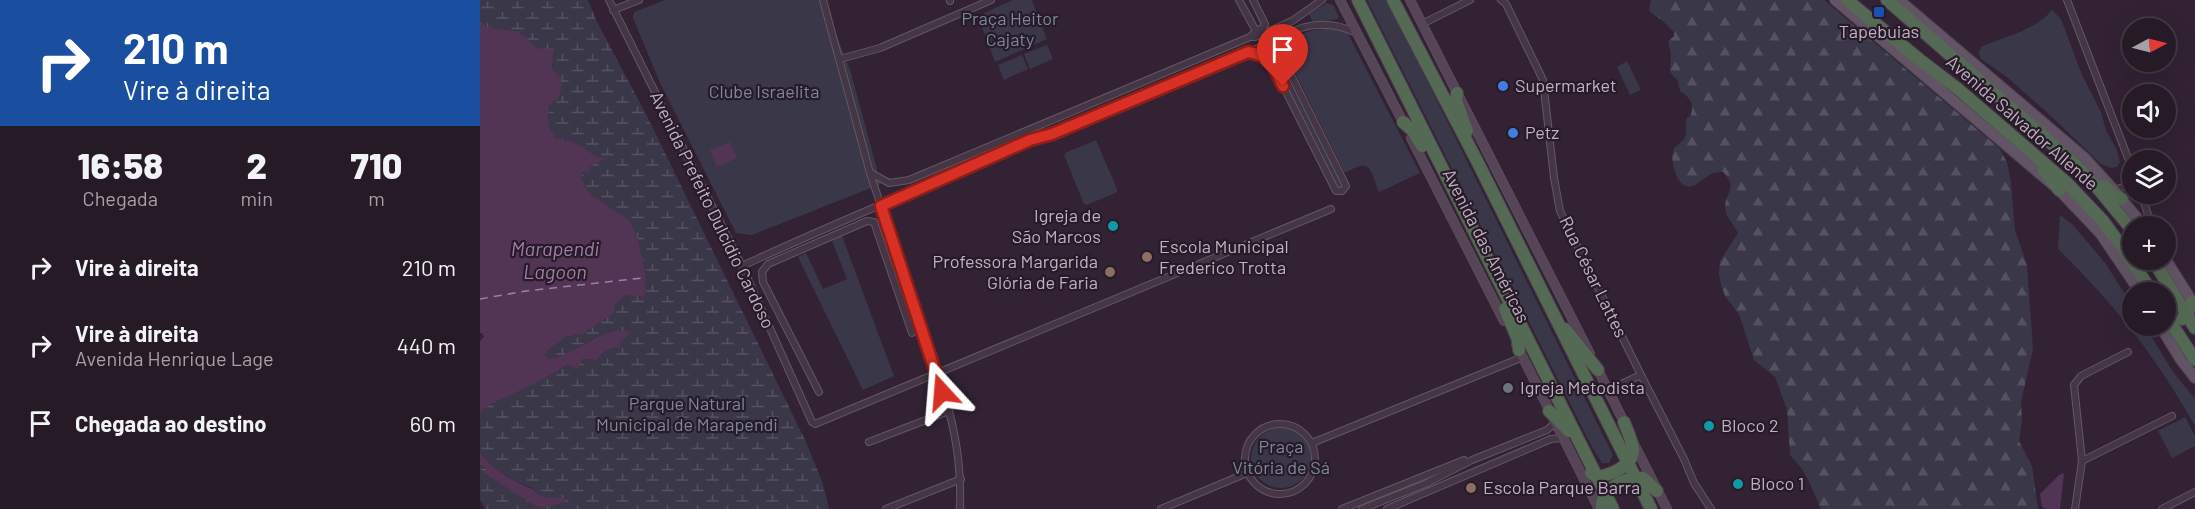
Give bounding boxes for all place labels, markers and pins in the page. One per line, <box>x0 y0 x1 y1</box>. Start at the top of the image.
marker: Tapebuias <box>1872 5 1886 19</box>
place label: Tapebuias <box>1839 20 1919 42</box>
pin <box>1257 24 1308 86</box>
place label: Supermarket <box>1515 74 1616 96</box>
marker: Supermarket <box>1496 79 1510 93</box>
place label: Petz <box>1525 121 1559 143</box>
marker: Petz <box>1506 126 1520 140</box>
place label: Igreja de São Marcos <box>1012 204 1101 247</box>
marker: Igreja de São Marcos <box>1106 219 1120 233</box>
place label: Escola Municipal Frederico Trotta <box>1159 235 1289 278</box>
place label: Professora Margarida Glória de Faria <box>933 250 1098 293</box>
marker: Escola Municipal Frederico Trotta <box>1140 250 1154 264</box>
marker: Professora Margarida Glória de Faria <box>1103 265 1117 279</box>
place label: Igreja Metodista <box>1520 376 1645 398</box>
marker: Igreja Metodista <box>1501 381 1515 395</box>
place label: Bloco 2 <box>1721 414 1779 436</box>
marker: Bloco 2 <box>1702 419 1716 433</box>
place label: Bloco 1 <box>1750 472 1804 494</box>
place label: Escola Parque Barra <box>1483 476 1640 498</box>
marker: Bloco 1 <box>1731 477 1745 491</box>
marker: Escola Parque Barra <box>1464 481 1478 495</box>

